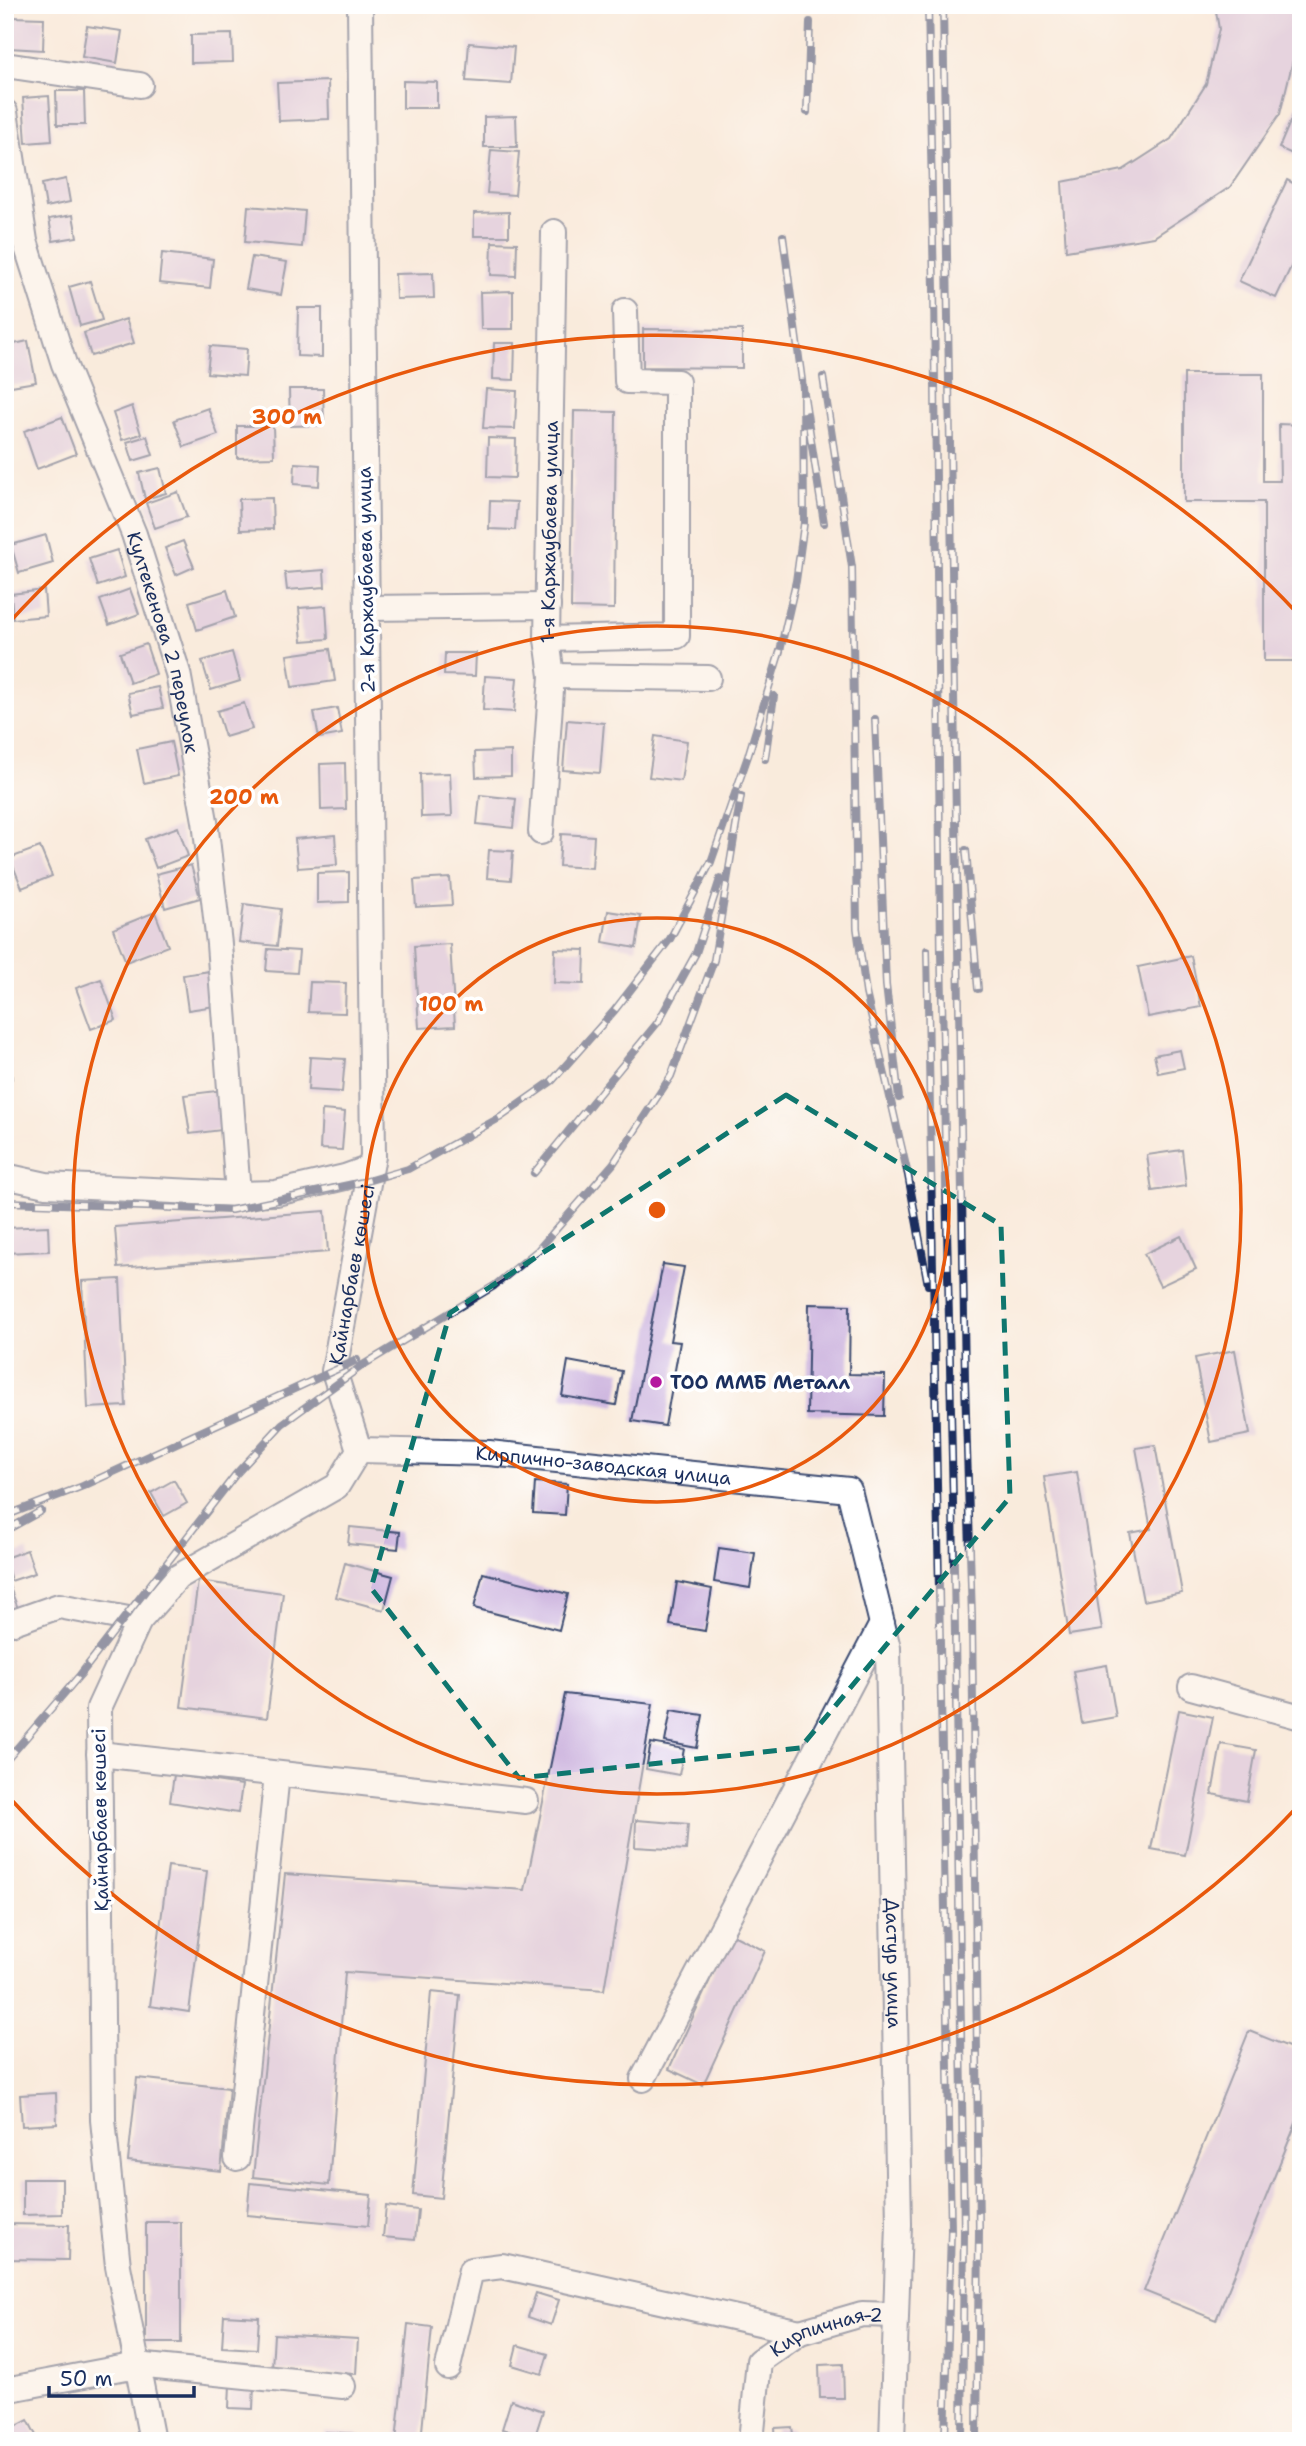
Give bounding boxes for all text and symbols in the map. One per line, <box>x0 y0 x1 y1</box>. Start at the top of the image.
text: 300 m <box>252 403 322 431</box>
street label: 1-я Каржаубаева улица <box>534 420 563 645</box>
street label: 2-я Каржаубаева улица <box>352 466 380 694</box>
street label: Култекенова 2 переулок <box>122 528 205 755</box>
text: 200 m <box>209 783 279 811</box>
text: 100 m <box>419 990 483 1018</box>
street label: Қайнарбаев көшесі <box>323 1182 380 1367</box>
centre of rings <box>645 1198 669 1222</box>
place label: ТОО ММБ Металл <box>670 1370 850 1395</box>
marker: ТОО ММБ Металл <box>648 1374 664 1390</box>
street label: Кирпично-заводская улица <box>475 1440 733 1490</box>
street label: Қайнарбаев көшесі <box>86 1728 114 1912</box>
street label: Дастур улица <box>880 1898 908 2029</box>
street label: Кирпичная-2 <box>765 2302 883 2362</box>
scale bar <box>49 2355 194 2399</box>
text: 50 m <box>60 2365 113 2393</box>

